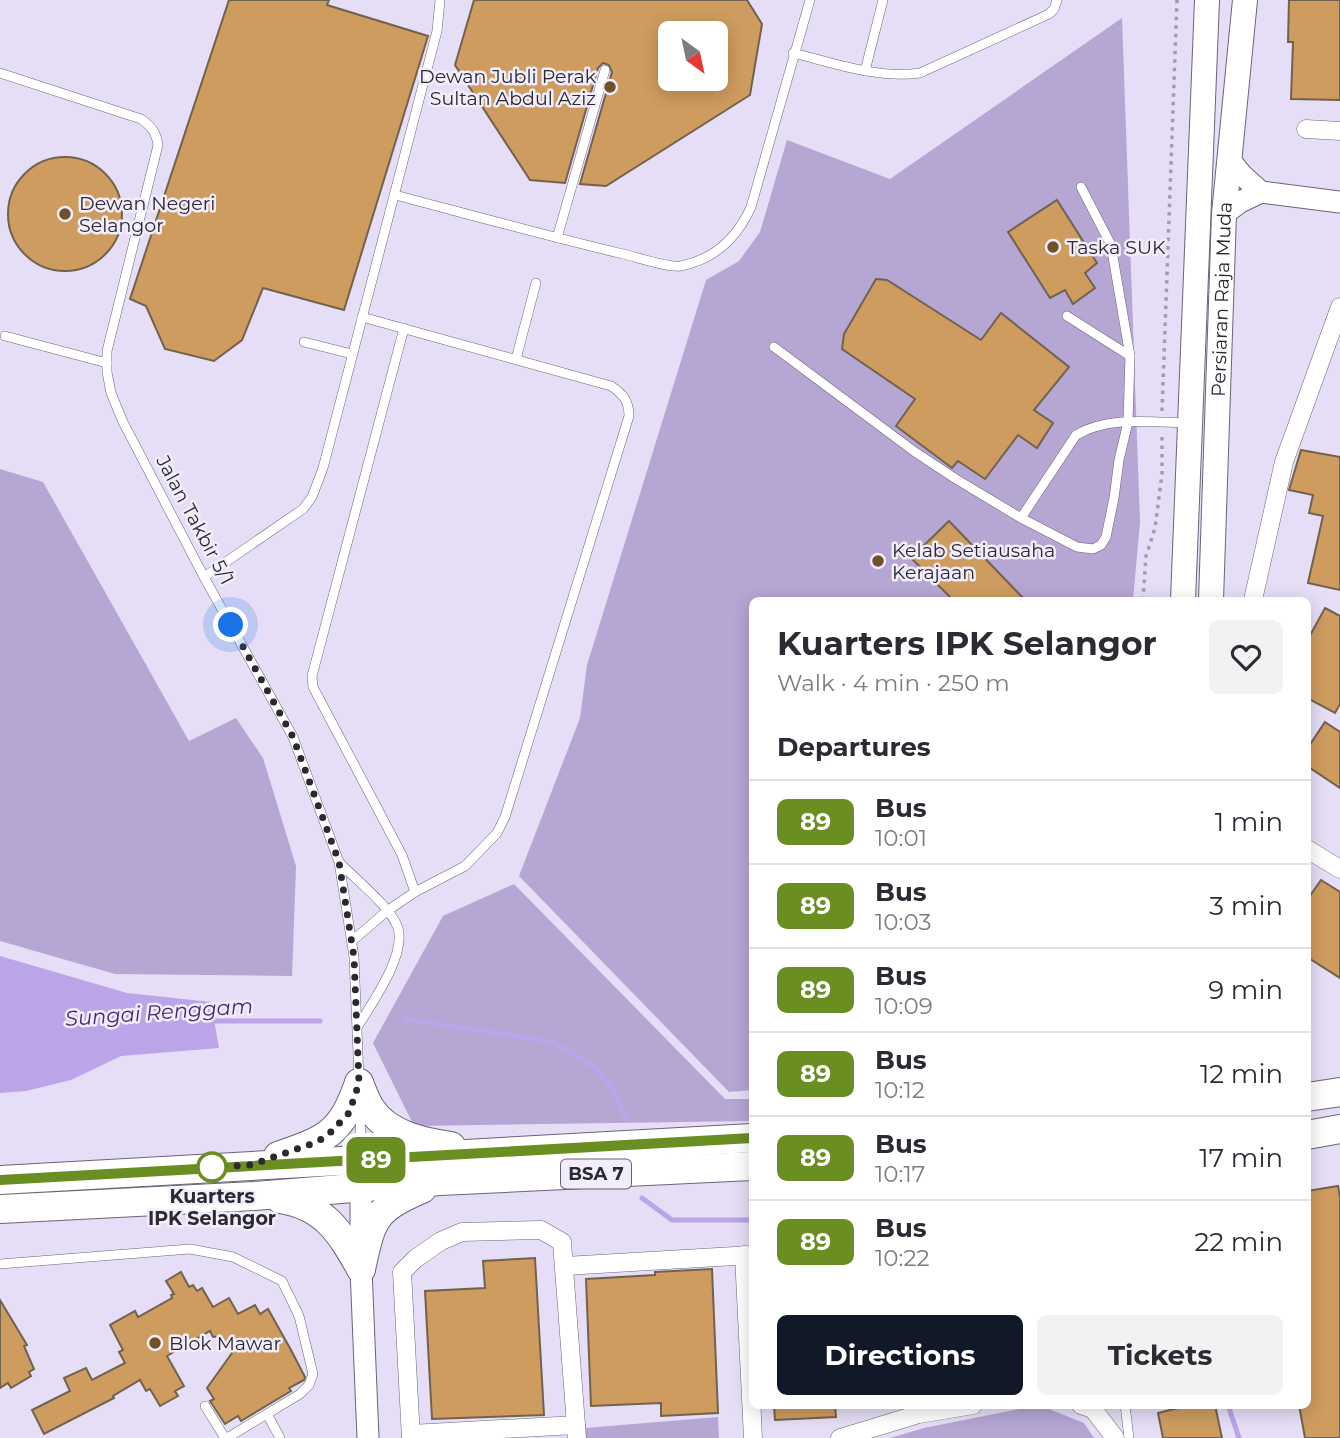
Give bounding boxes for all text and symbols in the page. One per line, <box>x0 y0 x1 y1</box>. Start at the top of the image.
north arrow <box>658 21 728 91</box>
map controls <box>658 21 728 91</box>
place label: Dewan Jubli Perak Sultan Abdul Aziz <box>419 65 597 110</box>
marker: Dewan Jubli Perak Sultan Abdul Aziz <box>602 79 618 95</box>
place label: Dewan Negeri Selangor <box>79 192 215 237</box>
street label: Persiaran Raja Muda <box>1206 200 1237 397</box>
marker: Dewan Negeri Selangor <box>57 206 73 222</box>
place label: Taska SUK <box>1067 236 1166 259</box>
marker: Taska SUK <box>1045 239 1061 255</box>
street label: Jalan Takbir 5/1 <box>151 451 239 589</box>
place label: Kelab Setiausaha Kerajaan <box>892 539 1055 584</box>
marker: Kelab Setiausaha Kerajaan <box>870 553 886 569</box>
your location <box>213 607 248 642</box>
button: heart <box>1209 620 1283 694</box>
text: Kuarters IPK Selangor <box>777 623 1157 663</box>
text: Walk · 4 min · 250 m <box>777 669 1010 697</box>
text: Departures <box>777 731 931 763</box>
text: Bus <box>875 792 927 824</box>
text: 1 min <box>1215 806 1283 838</box>
text: 89 <box>800 807 831 836</box>
text: 10:01 <box>875 824 927 852</box>
text: Bus <box>875 876 927 908</box>
text: 3 min <box>1209 890 1283 922</box>
text: 89 <box>800 891 831 920</box>
text: 10:03 <box>875 908 931 936</box>
text: Bus <box>875 960 927 992</box>
text: 9 min <box>1208 974 1283 1006</box>
text: 89 <box>800 975 831 1004</box>
text: 10:09 <box>875 992 933 1020</box>
water label: Sungai Renggam <box>64 993 254 1031</box>
text: Bus <box>875 1044 927 1076</box>
text: 12 min <box>1200 1058 1283 1090</box>
text: 89 <box>800 1059 831 1088</box>
text: 10:12 <box>875 1076 925 1104</box>
text: Bus <box>875 1128 927 1160</box>
line badge: 89 <box>344 1137 408 1183</box>
text: 17 min <box>1199 1142 1283 1174</box>
text: 89 <box>800 1143 831 1172</box>
text: 89 <box>360 1145 392 1174</box>
marker: Kuarters IPK Selangor <box>197 1152 227 1182</box>
road number: BSA 7 <box>561 1160 631 1189</box>
text: 10:17 <box>875 1160 925 1188</box>
place label: Kuarters IPK Selangor <box>148 1185 276 1230</box>
text: Bus <box>875 1212 927 1244</box>
text: 22 min <box>1194 1226 1283 1258</box>
text: 89 <box>800 1227 831 1256</box>
text: 10:22 <box>875 1244 930 1272</box>
button: Directions <box>777 1315 1023 1395</box>
button: Tickets <box>1037 1315 1283 1395</box>
place label: Blok Mawar <box>169 1332 281 1355</box>
marker: Blok Mawar <box>147 1335 163 1351</box>

